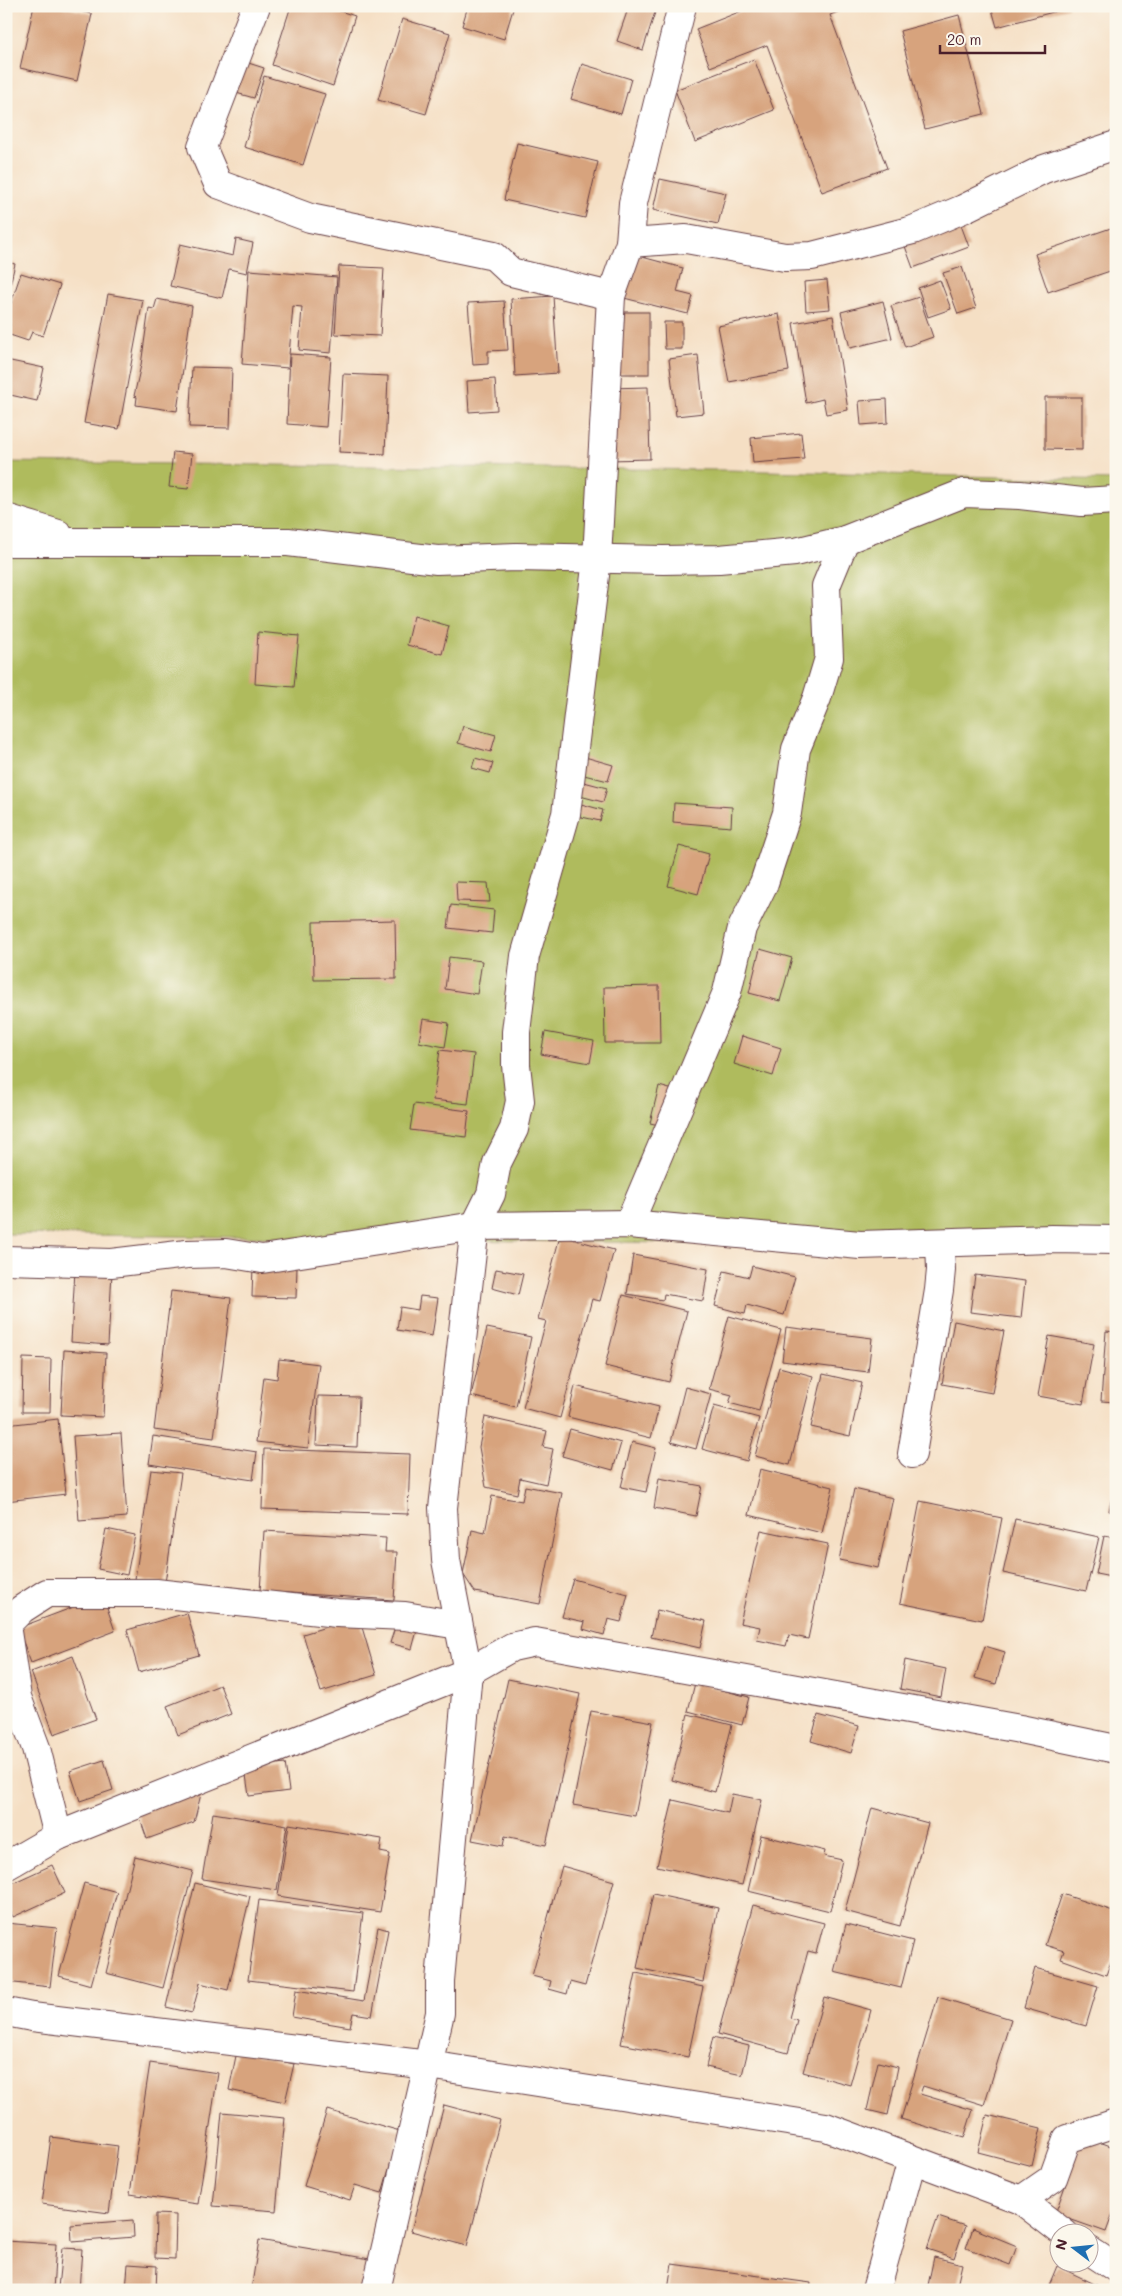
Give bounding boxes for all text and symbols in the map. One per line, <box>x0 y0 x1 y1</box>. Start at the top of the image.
scale bar <box>940 22 1044 54</box>
text: 20 m <box>947 29 981 49</box>
north arrow <box>1050 2224 1100 2274</box>
text: N <box>1050 2237 1072 2252</box>

